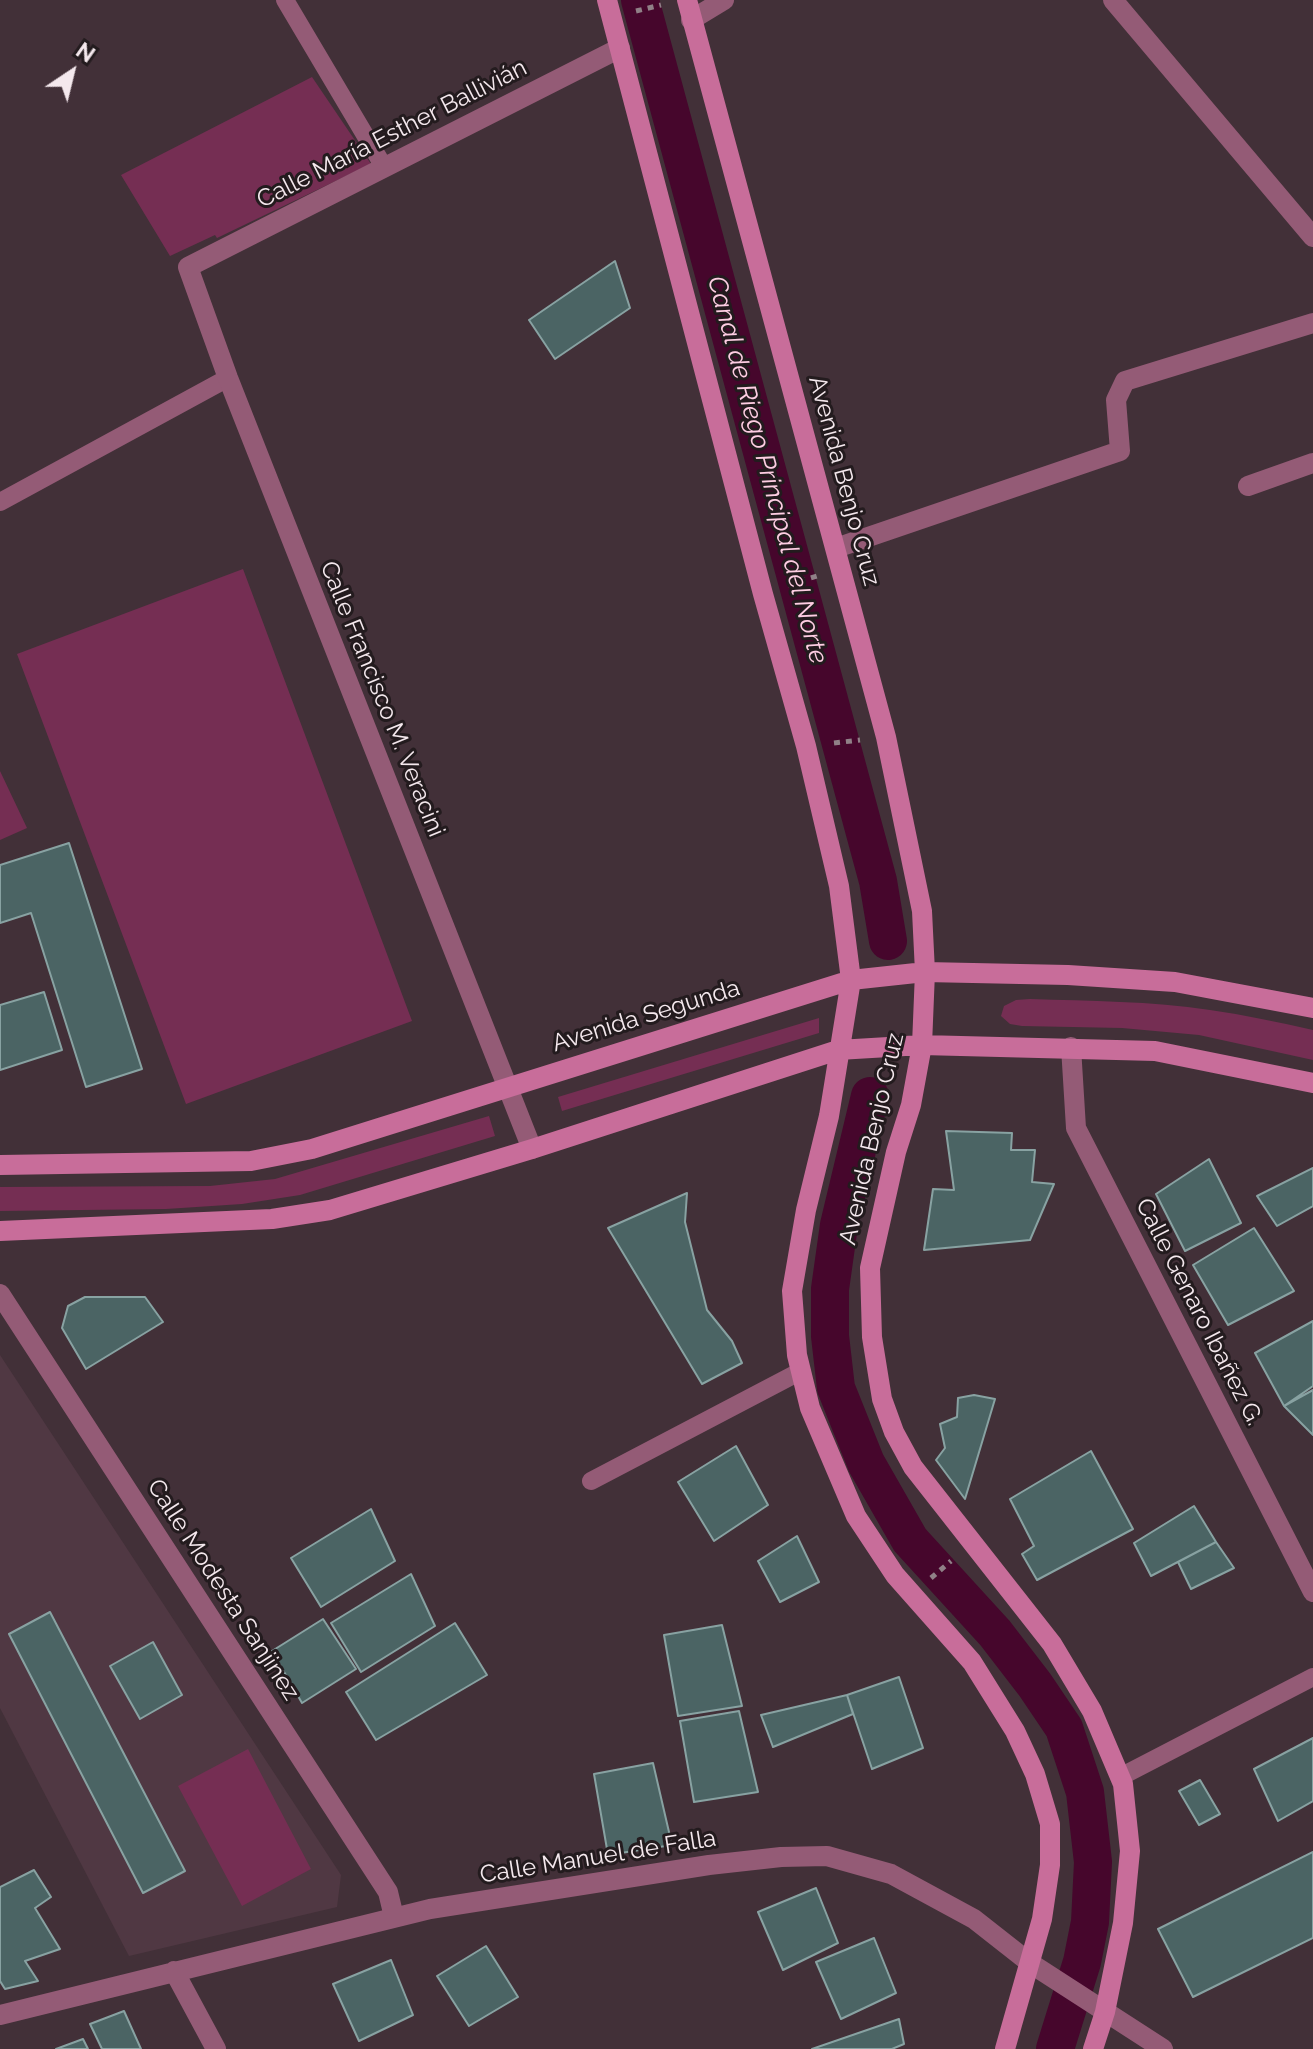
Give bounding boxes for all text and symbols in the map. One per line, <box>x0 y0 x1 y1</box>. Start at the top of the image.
north arrow <box>32 32 112 112</box>
text: N <box>71 37 100 68</box>
street label: Calle María Esther Ballivián <box>252 53 532 215</box>
water label: Canal de Riego Principal del Norte <box>700 273 834 667</box>
street label: Avenida Benjo Cruz <box>802 373 886 589</box>
street label: Calle Francisco M. Veracini <box>313 557 451 841</box>
street label: Avenida Segunda <box>549 974 743 1058</box>
street label: Avenida Benjo Cruz <box>834 1031 910 1247</box>
street label: Calle Genaro Ibañez G. <box>1129 1194 1269 1430</box>
street label: Calle Modesta Sanjinez <box>141 1474 305 1706</box>
street label: Calle Manuel de Falla <box>478 1824 718 1890</box>

